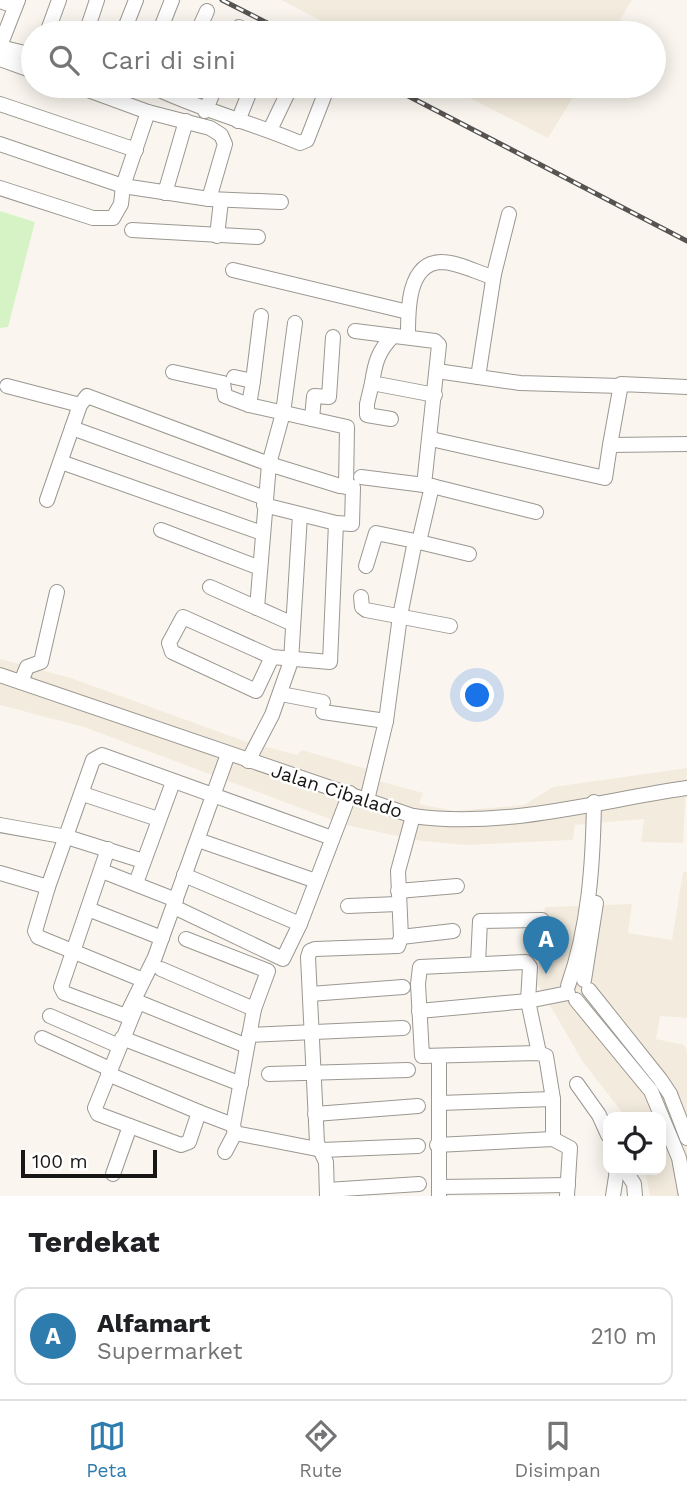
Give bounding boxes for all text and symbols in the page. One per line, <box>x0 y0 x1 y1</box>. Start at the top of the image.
search box <box>21 21 666 98</box>
icon: search <box>45 41 83 79</box>
text: Cari di sini <box>101 45 236 75</box>
your location <box>460 678 494 712</box>
street label: Jalan Cibalado <box>268 759 406 823</box>
pin: A <box>523 916 569 974</box>
map controls <box>603 1112 666 1175</box>
button: locate <box>603 1112 666 1175</box>
scale bar <box>21 1147 158 1179</box>
text: 100 m <box>32 1150 88 1173</box>
text: Terdekat <box>28 1224 160 1259</box>
text: Alfamart <box>97 1308 210 1338</box>
text: A <box>45 1323 61 1350</box>
text: 210 m <box>591 1323 657 1350</box>
text: Supermarket <box>97 1338 242 1365</box>
tab: Peta <box>86 1417 127 1482</box>
tab: Rute <box>299 1417 342 1482</box>
tab: Disimpan <box>515 1417 601 1482</box>

